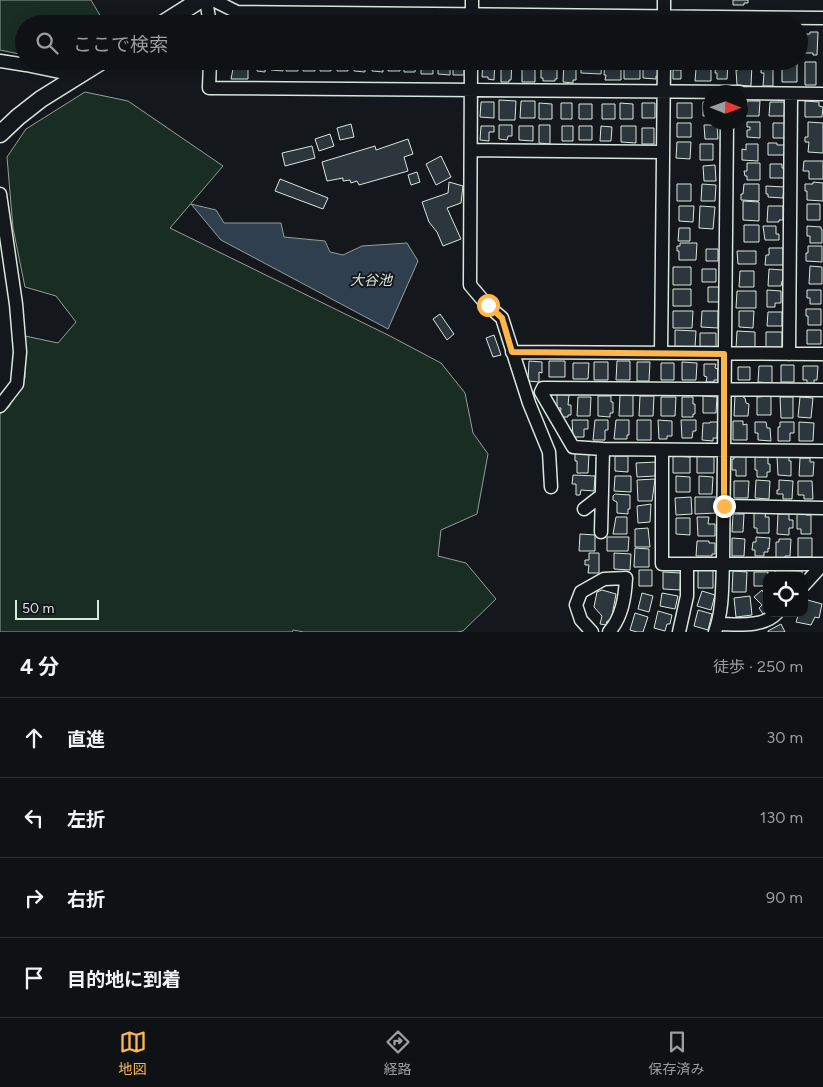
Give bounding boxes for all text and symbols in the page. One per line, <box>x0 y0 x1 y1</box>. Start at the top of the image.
search box <box>15 15 808 70</box>
icon: search <box>33 29 61 57</box>
text: ここで検索 <box>73 33 168 56</box>
north arrow <box>703 85 748 130</box>
water label: 大谷池 <box>350 272 394 289</box>
route start <box>477 294 500 317</box>
route end <box>713 495 736 518</box>
map controls <box>763 572 808 617</box>
button: locate <box>763 572 808 617</box>
scale bar <box>15 597 99 620</box>
text: 50 m <box>22 600 54 617</box>
text: 4 分 <box>20 654 59 679</box>
text: 徒歩 · 250 m <box>713 657 803 676</box>
icon: ahead <box>20 724 48 752</box>
text: 直進 <box>67 728 105 751</box>
text: 30 m <box>766 728 803 747</box>
icon: left <box>20 804 48 832</box>
text: 左折 <box>67 808 105 831</box>
text: 130 m <box>760 808 803 827</box>
icon: right <box>20 884 48 912</box>
text: 右折 <box>67 888 105 911</box>
text: 90 m <box>766 888 803 907</box>
icon: arrive <box>20 964 48 992</box>
text: 目的地に到着 <box>67 968 181 991</box>
tab: 地図 <box>119 1028 147 1078</box>
tab: 経路 <box>384 1028 412 1078</box>
tab: 保存済み <box>649 1028 705 1078</box>

